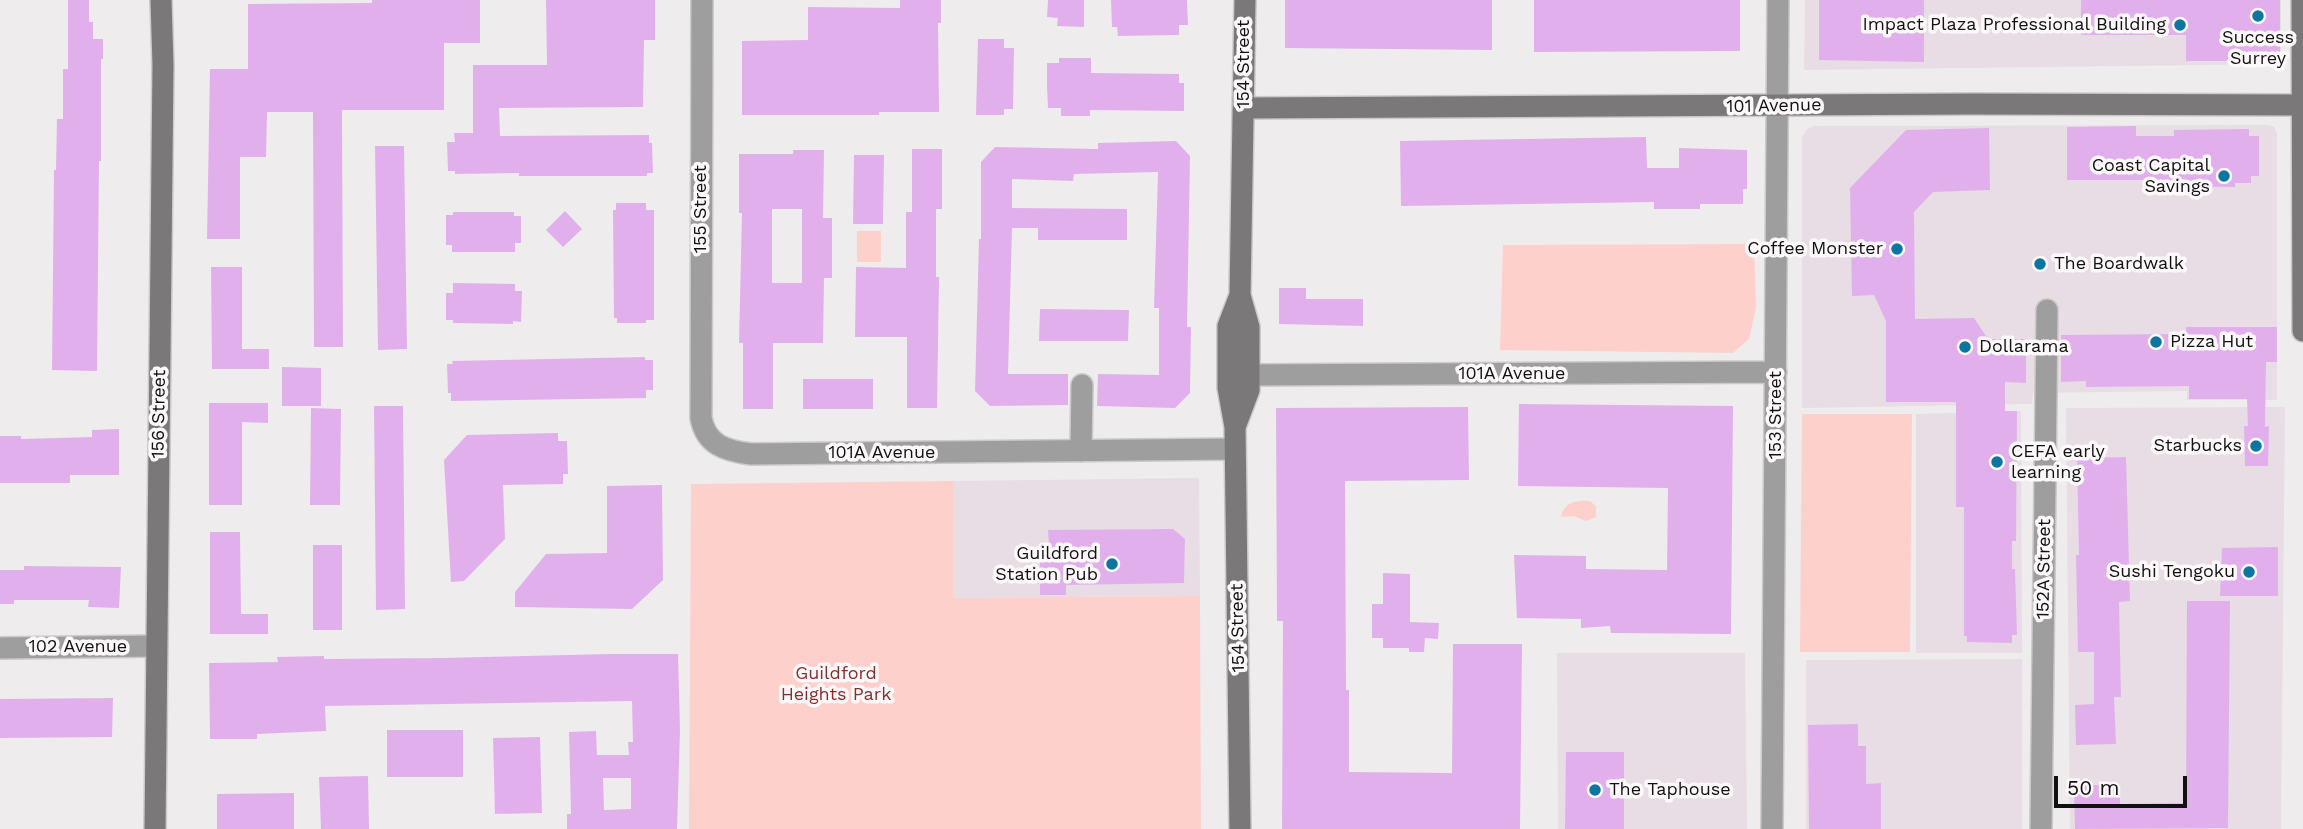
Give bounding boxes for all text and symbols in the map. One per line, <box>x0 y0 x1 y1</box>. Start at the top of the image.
marker: Success Surrey <box>2250 8 2266 24</box>
place label: Impact Plaza Professional Building <box>1862 14 2166 36</box>
marker: Impact Plaza Professional Building <box>2172 17 2188 33</box>
street label: 154 Street <box>1233 20 1255 108</box>
place label: Success Surrey <box>2222 27 2294 70</box>
street label: 101 Avenue <box>1726 94 1822 118</box>
place label: Coast Capital Savings <box>2092 155 2210 198</box>
street label: 155 Street <box>690 165 712 253</box>
marker: Coast Capital Savings <box>2216 168 2232 184</box>
place label: Coffee Monster <box>1747 238 1883 260</box>
marker: Coffee Monster <box>1889 241 1905 257</box>
place label: The Boardwalk <box>2054 253 2184 275</box>
marker: The Boardwalk <box>2032 256 2048 272</box>
place label: Pizza Hut <box>2170 331 2253 353</box>
marker: Pizza Hut <box>2148 334 2164 350</box>
place label: Dollarama <box>1979 336 2069 358</box>
marker: Dollarama <box>1957 339 1973 355</box>
street label: 101A Avenue <box>1459 363 1565 385</box>
street label: 156 Street <box>147 369 171 459</box>
street label: 153 Street <box>1765 371 1787 459</box>
place label: Starbucks <box>2153 435 2242 457</box>
marker: Starbucks <box>2248 438 2264 454</box>
place label: CEFA early learning <box>2011 441 2105 484</box>
street label: 101A Avenue <box>829 442 935 464</box>
marker: CEFA early learning <box>1989 454 2005 470</box>
street label: 152A Street <box>2032 519 2056 619</box>
place label: Guildford Station Pub <box>995 543 1098 586</box>
marker: Guildford Station Pub <box>1104 556 1120 572</box>
place label: Sushi Tengoku <box>2109 561 2235 583</box>
marker: Sushi Tengoku <box>2241 564 2257 580</box>
street label: 154 Street <box>1226 583 1250 673</box>
street label: 102 Avenue <box>29 636 127 658</box>
park label: Guildford Heights Park <box>781 663 891 706</box>
scale bar <box>2058 762 2191 806</box>
text: 50 m <box>2067 775 2119 800</box>
place label: The Taphouse <box>1609 779 1731 801</box>
marker: The Taphouse <box>1587 782 1603 798</box>

